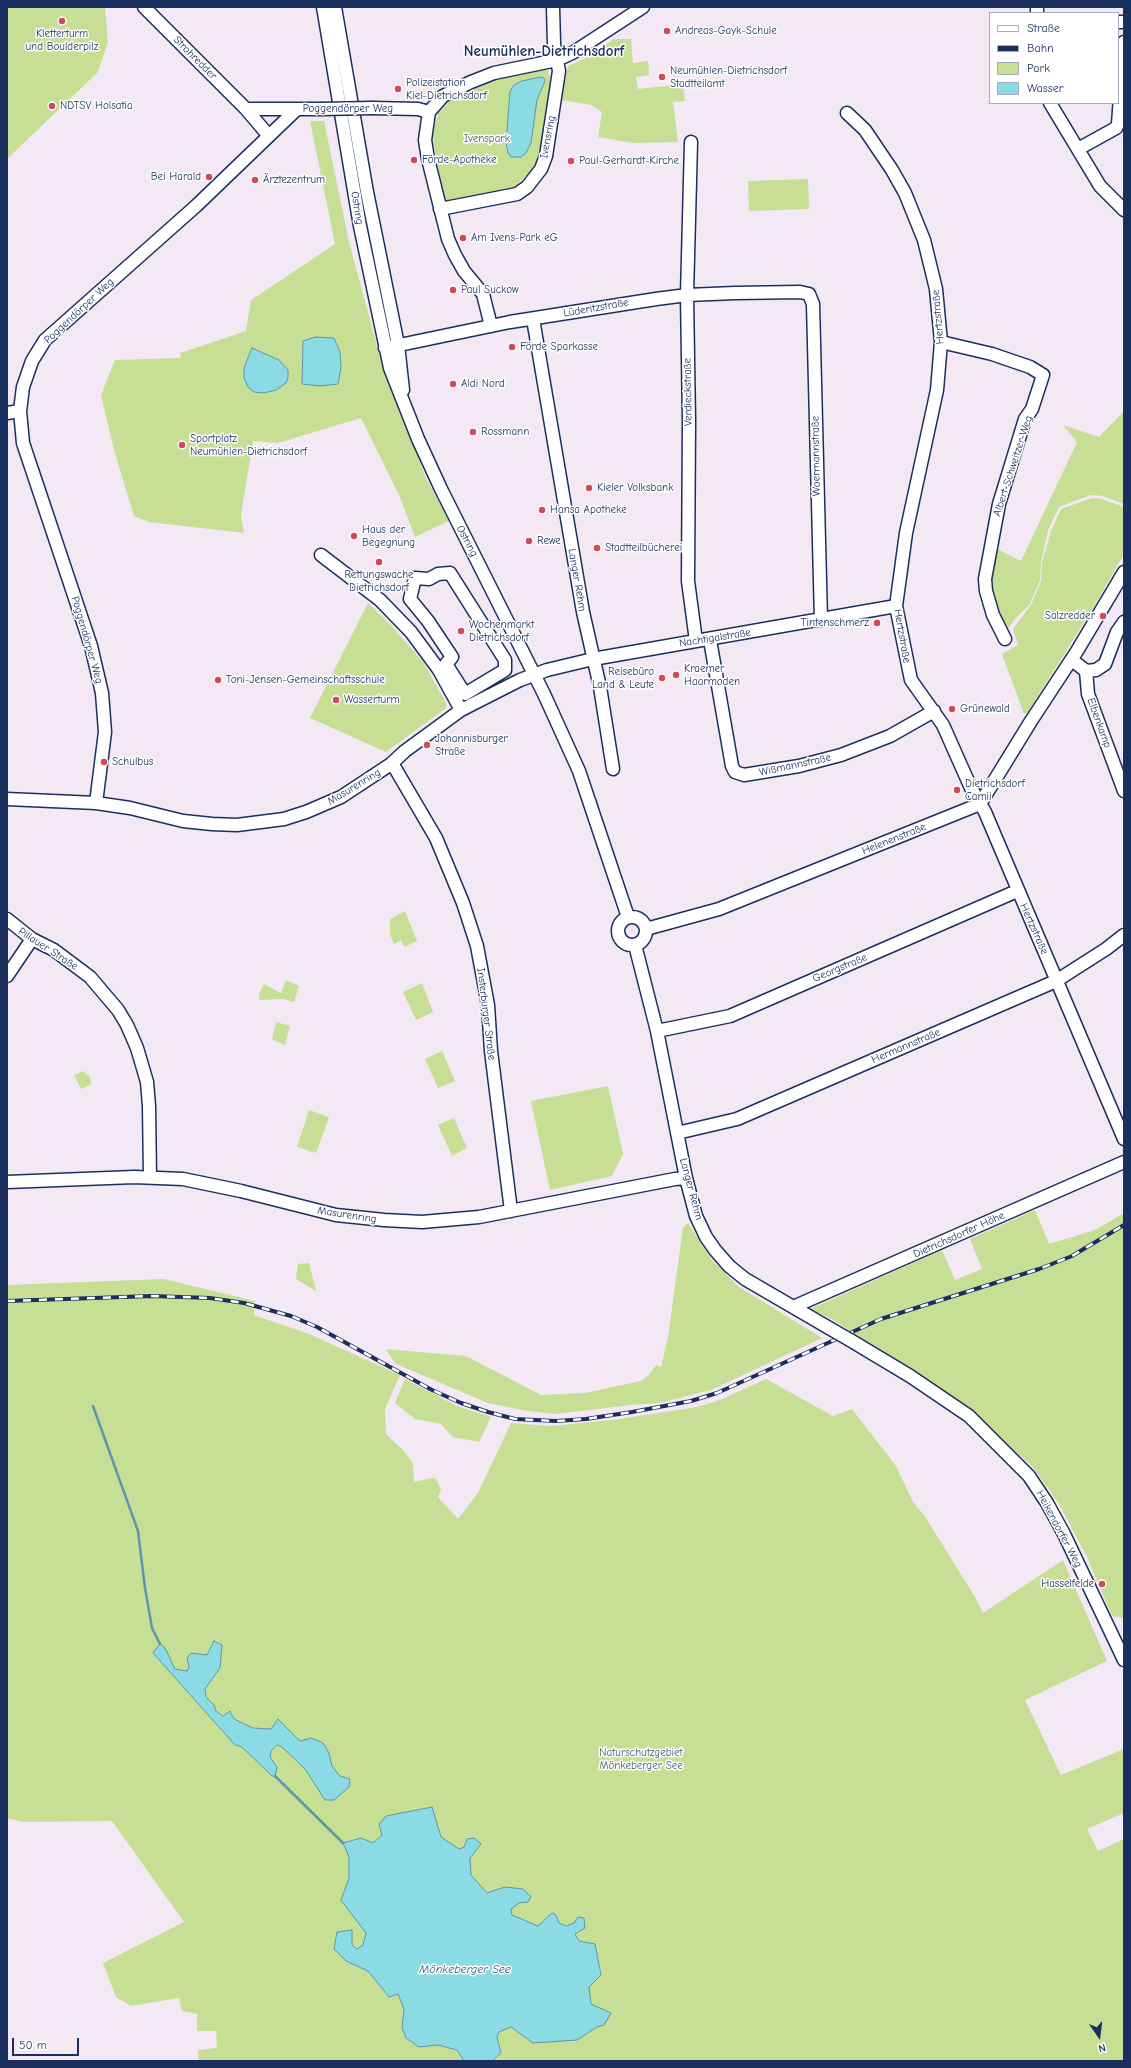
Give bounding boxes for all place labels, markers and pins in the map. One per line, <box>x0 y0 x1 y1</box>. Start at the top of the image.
marker: Kletterturm und Boulderpilz <box>57 16 67 26</box>
place label: Andreas-Gayk-Schule <box>675 24 777 38</box>
marker: Andreas-Gayk-Schule <box>662 26 672 36</box>
place label: Kletterturm und Boulderpilz <box>25 27 99 53</box>
place label: Neumühlen-Dietrichsdorf Stadtteilamt <box>670 64 787 90</box>
marker: Neumühlen-Dietrichsdorf Stadtteilamt <box>657 72 667 82</box>
place label: Polizeistation Kiel-Dietrichsdorf <box>406 76 487 102</box>
marker: Polizeistation Kiel-Dietrichsdorf <box>393 84 403 94</box>
place label: NDTSV Holsatia <box>60 99 133 113</box>
marker: NDTSV Holsatia <box>47 101 57 111</box>
place label: Förde-Apotheke <box>422 153 496 167</box>
place label: Paul-Gerhardt-Kirche <box>579 154 679 168</box>
marker: Förde-Apotheke <box>409 155 419 165</box>
marker: Paul-Gerhardt-Kirche <box>566 156 576 166</box>
place label: Bei Harald <box>151 170 201 184</box>
marker: Bei Harald <box>204 172 214 182</box>
place label: Ärztezentrum <box>263 173 325 187</box>
marker: Ärztezentrum <box>250 175 260 185</box>
place label: Am Ivens-Park eG <box>471 231 558 245</box>
marker: Am Ivens-Park eG <box>458 233 468 243</box>
place label: Paul Suckow <box>461 283 518 297</box>
marker: Paul Suckow <box>448 285 458 295</box>
place label: Förde Sparkasse <box>520 340 598 354</box>
marker: Förde Sparkasse <box>507 342 517 352</box>
place label: Aldi Nord <box>461 377 505 391</box>
marker: Aldi Nord <box>448 379 458 389</box>
place label: Rossmann <box>481 425 529 439</box>
marker: Rossmann <box>468 427 478 437</box>
place label: Sportplatz Neumühlen-Dietrichsdorf <box>190 432 307 458</box>
marker: Sportplatz Neumühlen-Dietrichsdorf <box>177 440 187 450</box>
place label: Kieler Volksbank <box>597 481 673 495</box>
marker: Kieler Volksbank <box>584 483 594 493</box>
place label: Hansa Apotheke <box>550 503 627 517</box>
marker: Hansa Apotheke <box>537 505 547 515</box>
place label: Haus der Begegnung <box>362 523 415 549</box>
marker: Haus der Begegnung <box>349 531 359 541</box>
place label: Rewe <box>537 534 561 548</box>
marker: Rewe <box>524 536 534 546</box>
place label: Stadtteilbücherei <box>605 541 682 555</box>
marker: Stadtteilbücherei <box>592 543 602 553</box>
marker: Rettungswache Dietrichsdorf <box>374 557 384 567</box>
place label: Rettungswache Dietrichsdorf <box>344 568 414 594</box>
place label: Salzredder <box>1045 609 1095 623</box>
marker: Salzredder <box>1098 611 1108 621</box>
place label: Tintenschmerz <box>801 616 869 630</box>
place label: Wochenmarkt Dietrichsdorf <box>469 618 534 644</box>
marker: Tintenschmerz <box>872 618 882 628</box>
marker: Wochenmarkt Dietrichsdorf <box>456 626 466 636</box>
place label: Kraemer Haarmoden <box>684 662 740 688</box>
place label: Reisebüro Land & Leute <box>592 665 654 691</box>
marker: Kraemer Haarmoden <box>671 670 681 680</box>
place label: Toni-Jensen-Gemeinschaftsschule <box>226 673 385 687</box>
marker: Reisebüro Land & Leute <box>657 673 667 683</box>
marker: Toni-Jensen-Gemeinschaftsschule <box>213 675 223 685</box>
place label: Wasserturm <box>344 693 400 707</box>
marker: Wasserturm <box>331 695 341 705</box>
place label: Grünewald <box>960 702 1010 716</box>
marker: Grünewald <box>947 704 957 714</box>
place label: Johannisburger Straße <box>435 732 508 758</box>
marker: Johannisburger Straße <box>422 740 432 750</box>
place label: Schulbus <box>112 755 153 769</box>
marker: Schulbus <box>99 757 109 767</box>
place label: Dietrichsdorf Camii <box>965 777 1025 803</box>
marker: Dietrichsdorf Camii <box>952 785 962 795</box>
place label: Hasselfelde <box>1041 1577 1094 1591</box>
marker: Hasselfelde <box>1097 1579 1107 1589</box>

